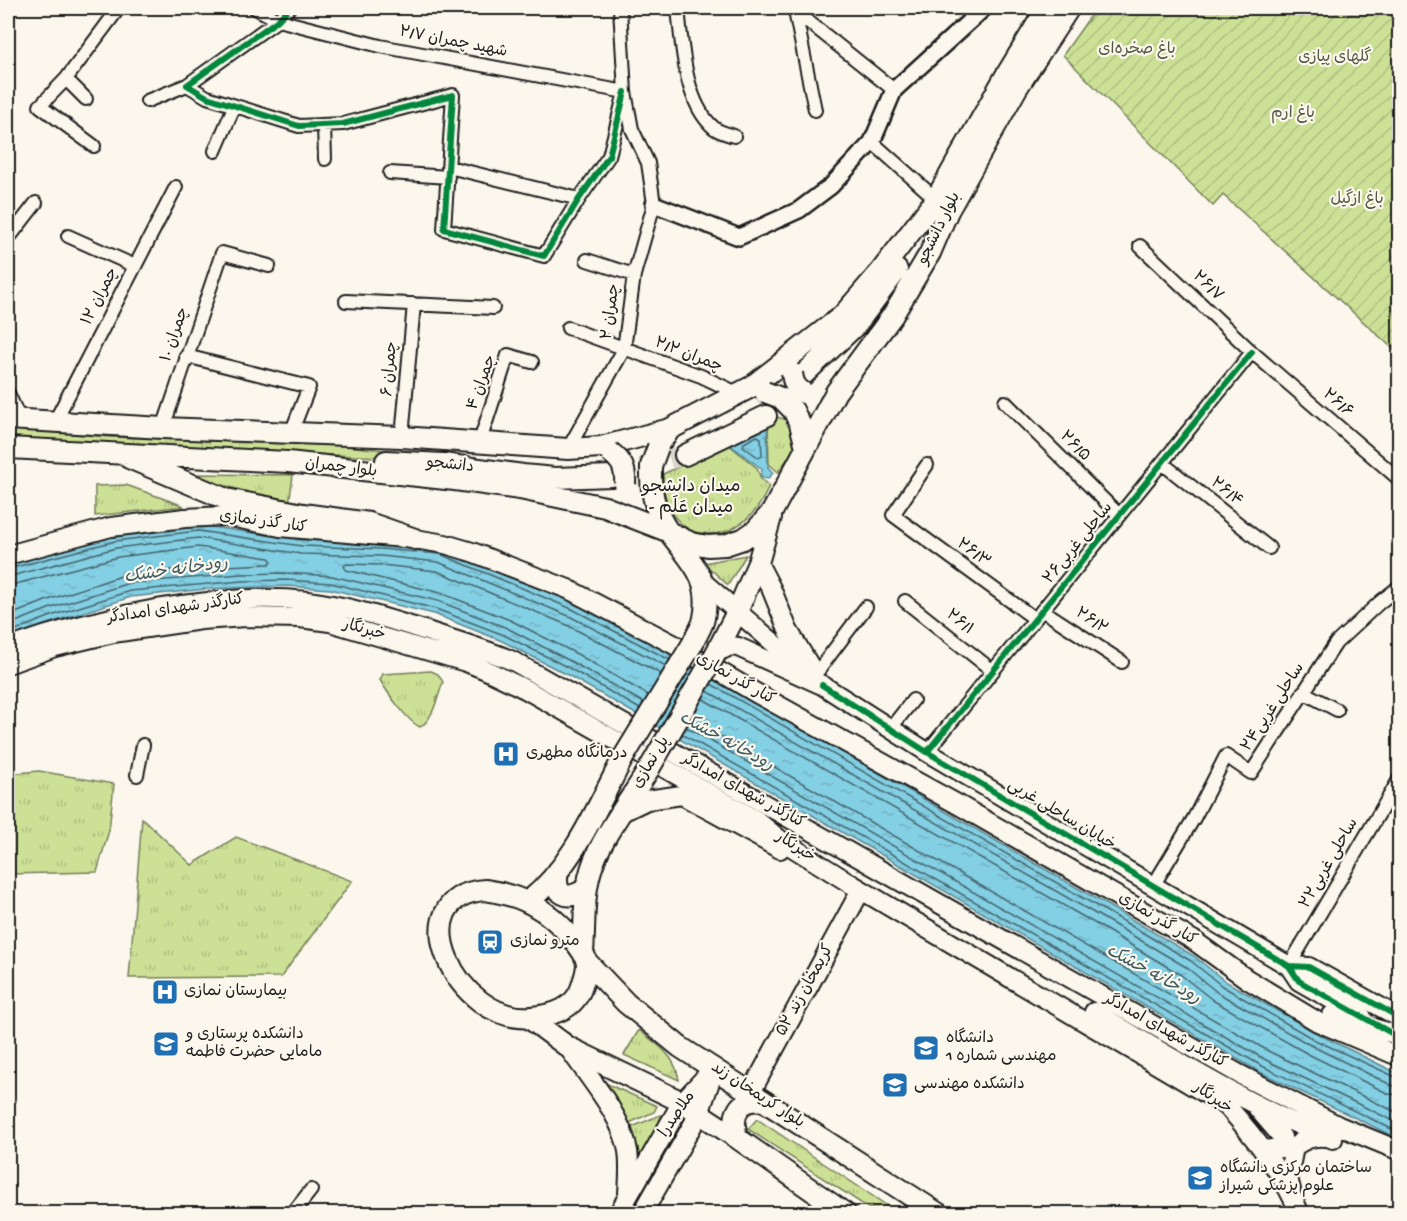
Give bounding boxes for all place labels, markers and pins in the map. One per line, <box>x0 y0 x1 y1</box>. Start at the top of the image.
hospital icon: درمانگاه مطهری <box>491 739 521 769</box>
place label: درمانگاه مطهری <box>526 742 627 764</box>
station icon: مترو نمازی <box>475 927 505 957</box>
place label: مترو نمازی <box>510 933 579 952</box>
hospital icon: بیمارستان نمازی <box>150 977 180 1007</box>
place label: بیمارستان نمازی <box>184 983 287 1002</box>
place label: دانشکده پرستاری و مامایی حضرت فاطمه <box>184 1026 322 1063</box>
place label: دانشگاه مهندسی شماره 1 <box>945 1027 1056 1067</box>
school or university icon: دانشکده پرستاری و مامایی حضرت فاطمه <box>151 1029 181 1059</box>
school or university icon: دانشگاه مهندسی شماره 1 <box>911 1033 941 1063</box>
school or university icon: دانشکده مهندسی <box>880 1070 910 1100</box>
place label: دانشکده مهندسی <box>914 1076 1025 1095</box>
place label: ساختمان مرکزی دانشگاه علوم پزشکی شیراز <box>1218 1157 1372 1197</box>
school or university icon: ساختمان مرکزی دانشگاه علوم پزشکی شیراز <box>1185 1163 1215 1193</box>

